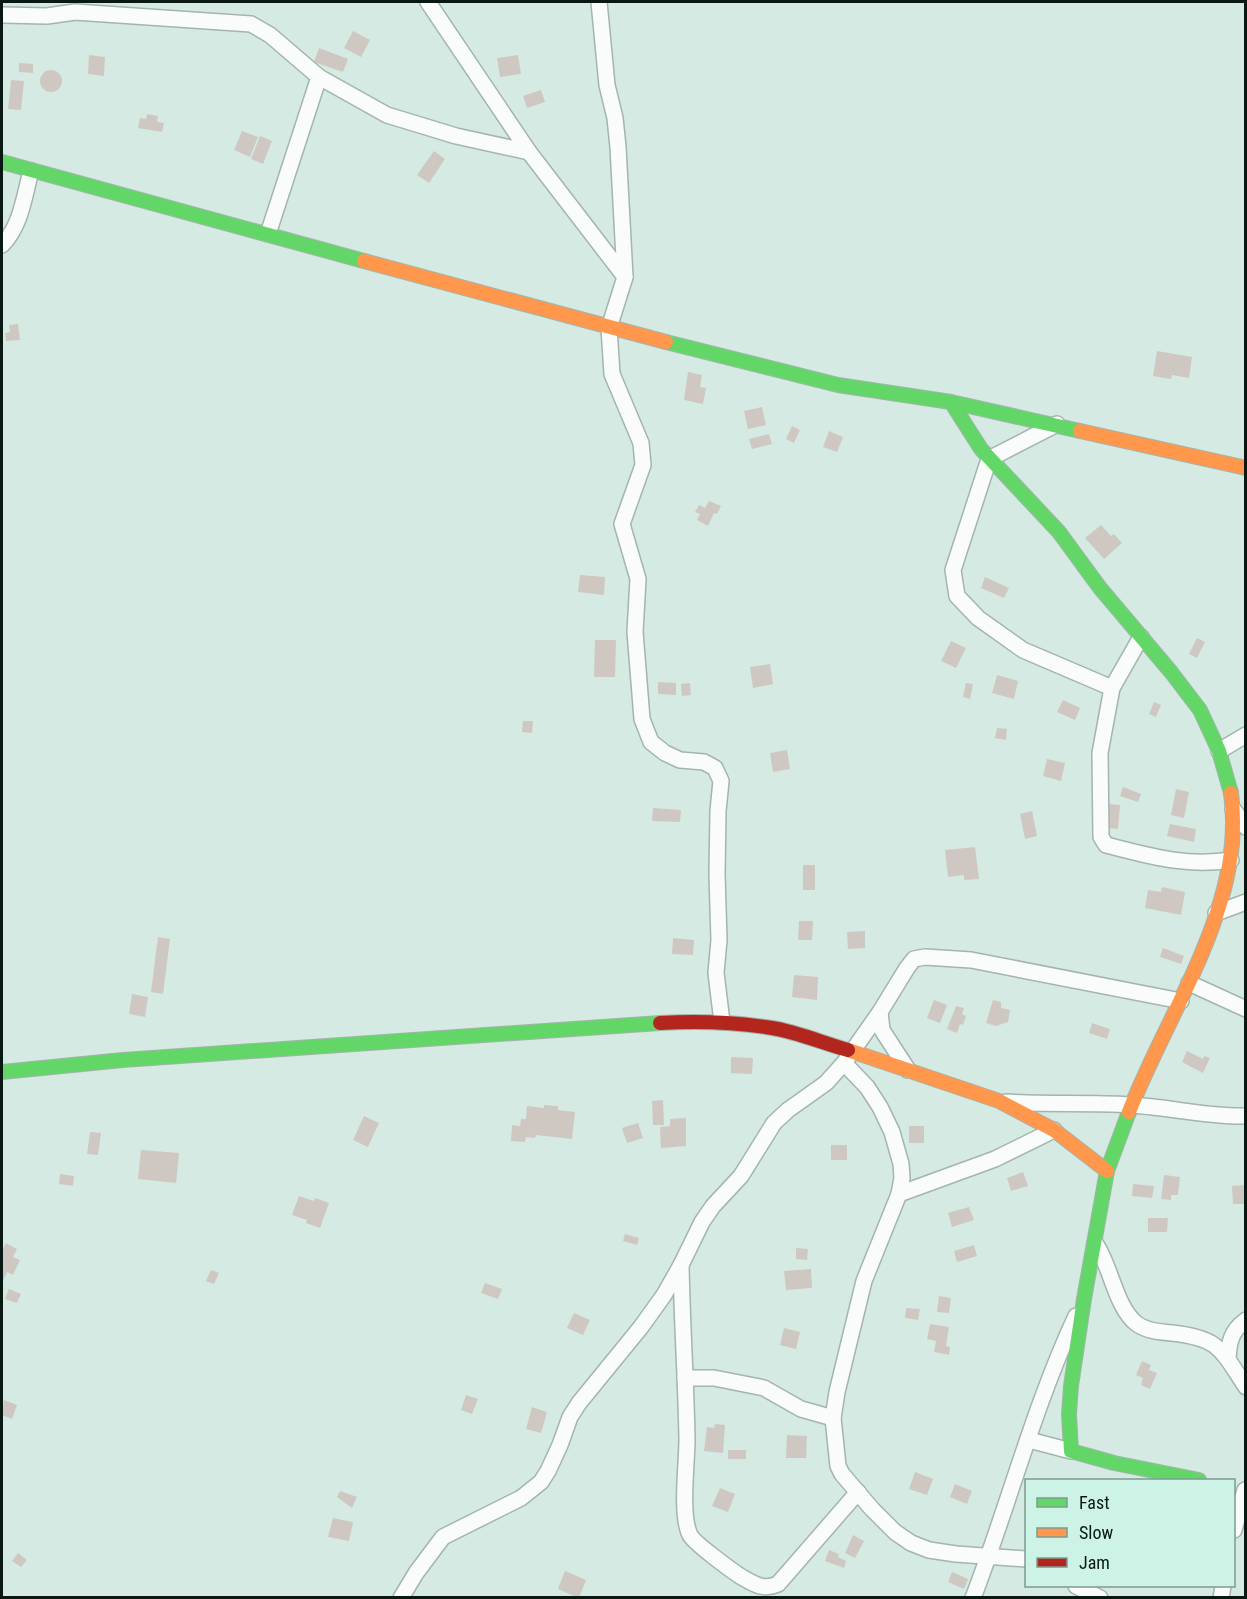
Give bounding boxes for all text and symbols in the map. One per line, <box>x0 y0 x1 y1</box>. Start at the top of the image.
legend <box>1025 1479 1235 1587</box>
text: Fast <box>1079 1492 1110 1513</box>
text: Slow <box>1079 1522 1114 1543</box>
text: Jam <box>1079 1552 1110 1573</box>

